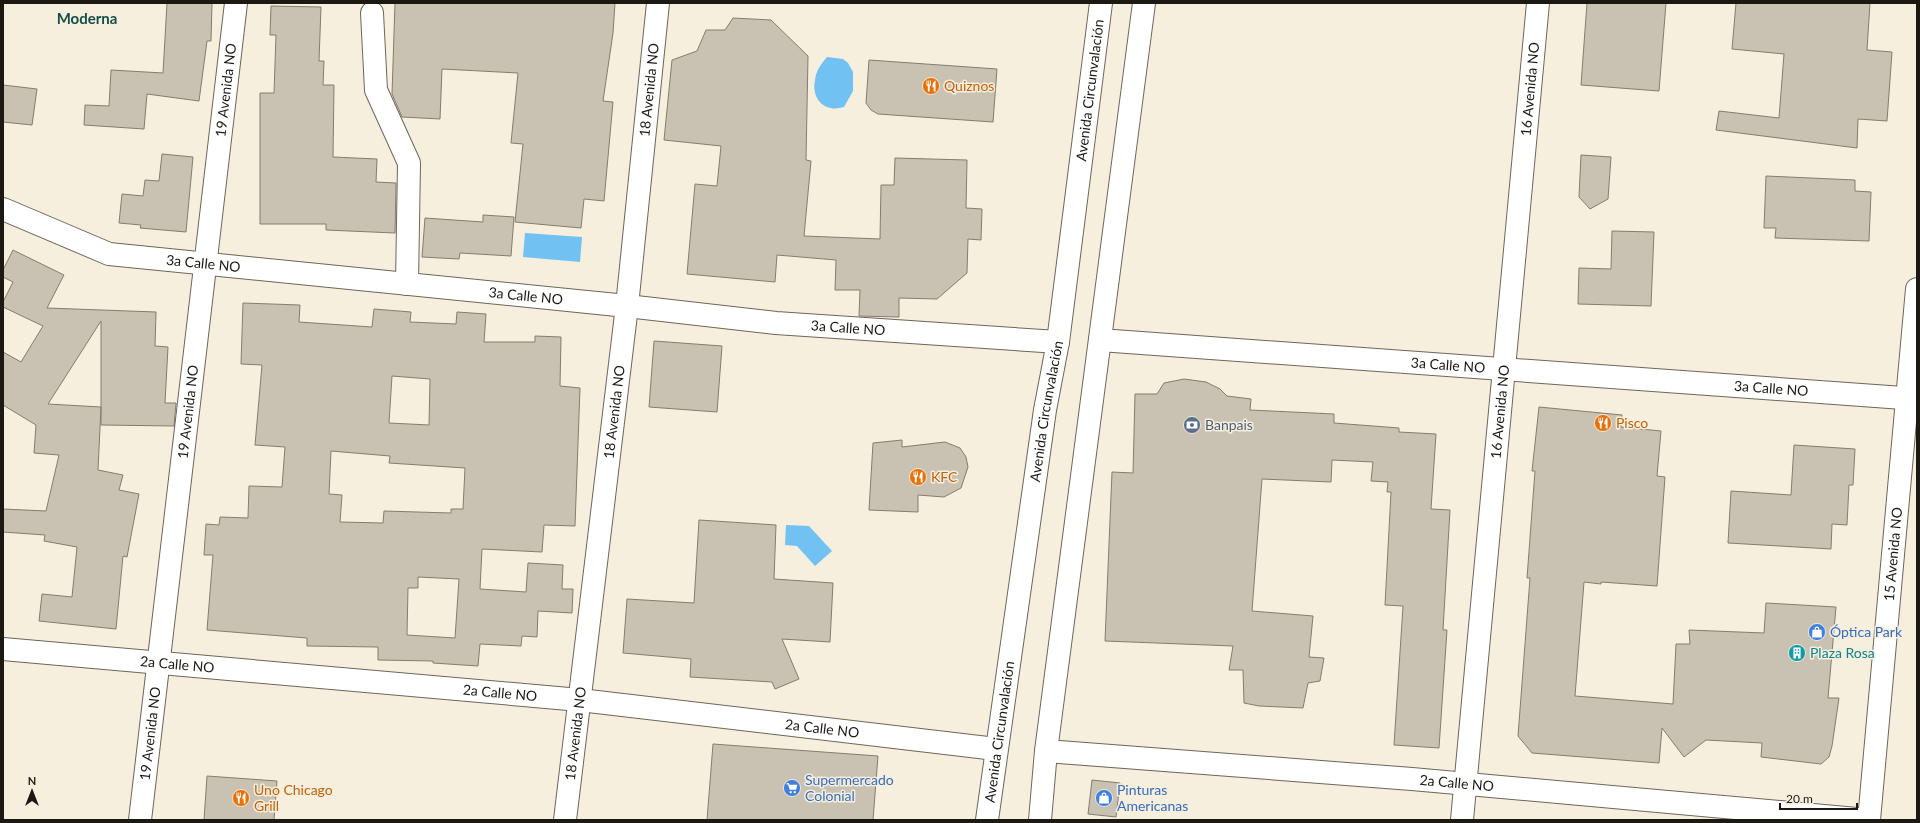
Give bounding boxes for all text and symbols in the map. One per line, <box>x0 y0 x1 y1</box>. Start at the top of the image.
district label: Moderna <box>57 9 117 27</box>
street label: Avenida Circunvalación <box>1072 18 1107 162</box>
street label: 16 Avenida NO <box>1517 41 1542 137</box>
street label: 19 Avenida NO <box>211 42 239 138</box>
street label: 18 Avenida NO <box>635 42 662 138</box>
restaurant icon: Quiznos <box>921 76 941 96</box>
place label: Quiznos <box>944 77 994 94</box>
street label: 3a Calle NO <box>165 251 241 275</box>
street label: 3a Calle NO <box>488 283 564 308</box>
street label: 3a Calle NO <box>810 316 886 338</box>
street label: Avenida Circunvalación <box>1026 339 1066 483</box>
street label: 3a Calle NO <box>1410 353 1486 376</box>
street label: 19 Avenida NO <box>174 364 201 460</box>
street label: 18 Avenida NO <box>600 364 628 460</box>
street label: 16 Avenida NO <box>1487 364 1512 459</box>
street label: 3a Calle NO <box>1733 377 1809 399</box>
restaurant icon: Pisco <box>1593 413 1613 433</box>
place label: Pisco <box>1616 414 1648 431</box>
bank icon: Banpais <box>1182 415 1202 435</box>
place label: Banpais <box>1205 416 1253 433</box>
restaurant icon: KFC <box>908 467 928 487</box>
place label: KFC <box>931 468 958 485</box>
street label: 15 Avenida NO <box>1880 506 1905 602</box>
shop icon: Óptica Park <box>1807 622 1827 642</box>
place label: Óptica Park <box>1830 623 1903 640</box>
building icon: Plaza Rosa <box>1787 643 1807 663</box>
place label: Plaza Rosa <box>1810 644 1875 661</box>
street label: 2a Calle NO <box>139 652 215 676</box>
street label: Avenida Circunvalación <box>981 660 1017 804</box>
street label: 2a Calle NO <box>462 681 538 704</box>
street label: 19 Avenida NO <box>136 686 164 781</box>
street label: 18 Avenida NO <box>561 686 589 781</box>
street label: 2a Calle NO <box>784 715 860 741</box>
north arrow <box>12 771 52 811</box>
place label: Supermercado Colonial <box>805 771 894 804</box>
street label: 2a Calle NO <box>1419 771 1495 794</box>
text: N <box>28 774 36 787</box>
supermarket icon: Supermercado Colonial <box>782 778 802 798</box>
place label: Uno Chicago Grill <box>254 781 333 814</box>
place label: Pinturas Americanas <box>1117 781 1188 814</box>
scale bar <box>1780 785 1857 811</box>
restaurant icon: Uno Chicago Grill <box>231 788 251 808</box>
shop icon: Pinturas Americanas <box>1094 788 1114 808</box>
text: 20 m <box>1786 791 1813 806</box>

